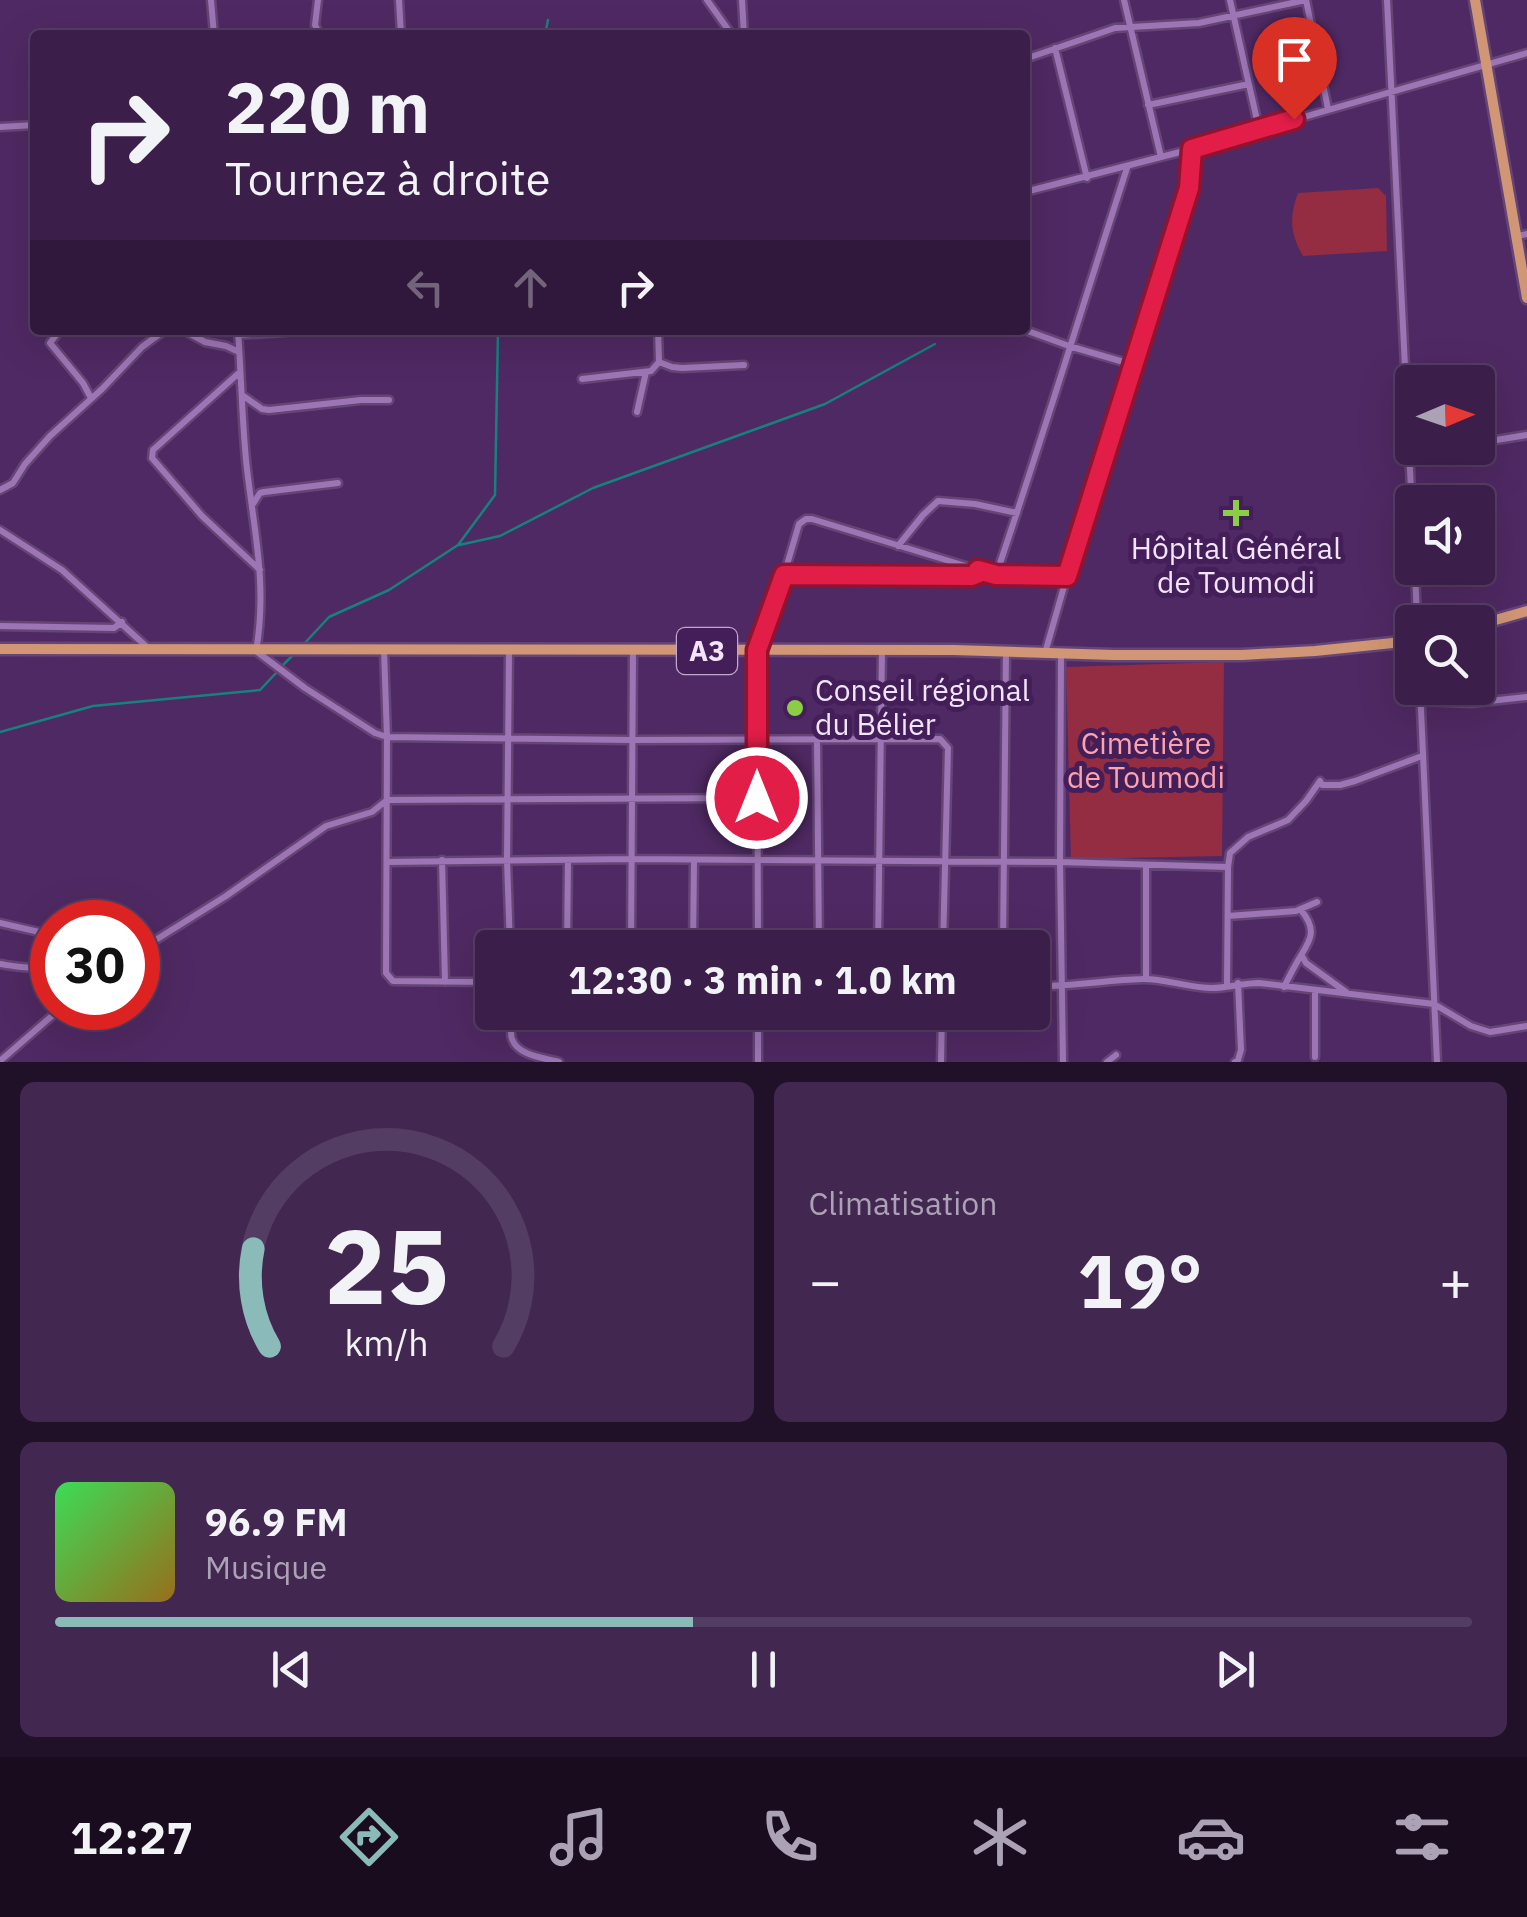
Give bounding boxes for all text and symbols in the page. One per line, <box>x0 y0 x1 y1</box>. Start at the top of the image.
pin <box>1252 17 1337 120</box>
icon: arrive <box>1267 32 1322 87</box>
text: 220 m <box>225 61 430 152</box>
icon: right <box>60 70 190 200</box>
text: Tournez à droite <box>225 149 550 207</box>
icon: left <box>398 260 453 315</box>
icon: ahead <box>503 260 558 315</box>
icon: right <box>608 260 663 315</box>
north arrow <box>1395 365 1495 465</box>
map controls <box>1395 365 1495 705</box>
button: sound <box>1395 485 1495 585</box>
marker: Hôpital Général de Toumodi <box>1223 500 1249 526</box>
place label: Hôpital Général de Toumodi <box>1131 528 1341 601</box>
button: search <box>1395 605 1495 705</box>
road number: A3 <box>677 628 737 674</box>
place label: Conseil régional du Bélier <box>815 670 1030 743</box>
marker: Conseil régional du Bélier <box>784 697 806 719</box>
park label: Cimetière de Toumodi <box>1067 723 1225 796</box>
position arrow <box>705 746 809 850</box>
speed limit sign: 30 <box>30 900 160 1030</box>
text: 12:30 · 3 min · 1.0 km <box>568 955 957 1004</box>
text: Climatisation <box>809 1182 997 1224</box>
text: 25 <box>324 1197 449 1333</box>
text: 19° <box>1078 1231 1203 1329</box>
text: − <box>809 1245 842 1316</box>
text: + <box>1439 1245 1472 1316</box>
text: km/h <box>345 1319 429 1366</box>
text: 96.9 FM <box>205 1497 348 1546</box>
text: Musique <box>205 1546 327 1588</box>
icon: previous <box>264 1642 319 1697</box>
icon: pause <box>736 1642 791 1697</box>
icon: next <box>1208 1642 1263 1697</box>
icon: directions <box>334 1802 404 1872</box>
icon: music <box>544 1802 614 1872</box>
icon: phone <box>755 1802 825 1872</box>
icon: climate <box>965 1802 1035 1872</box>
icon: car <box>1176 1802 1246 1872</box>
icon: filters <box>1387 1802 1457 1872</box>
text: 12:27 <box>70 1808 193 1866</box>

